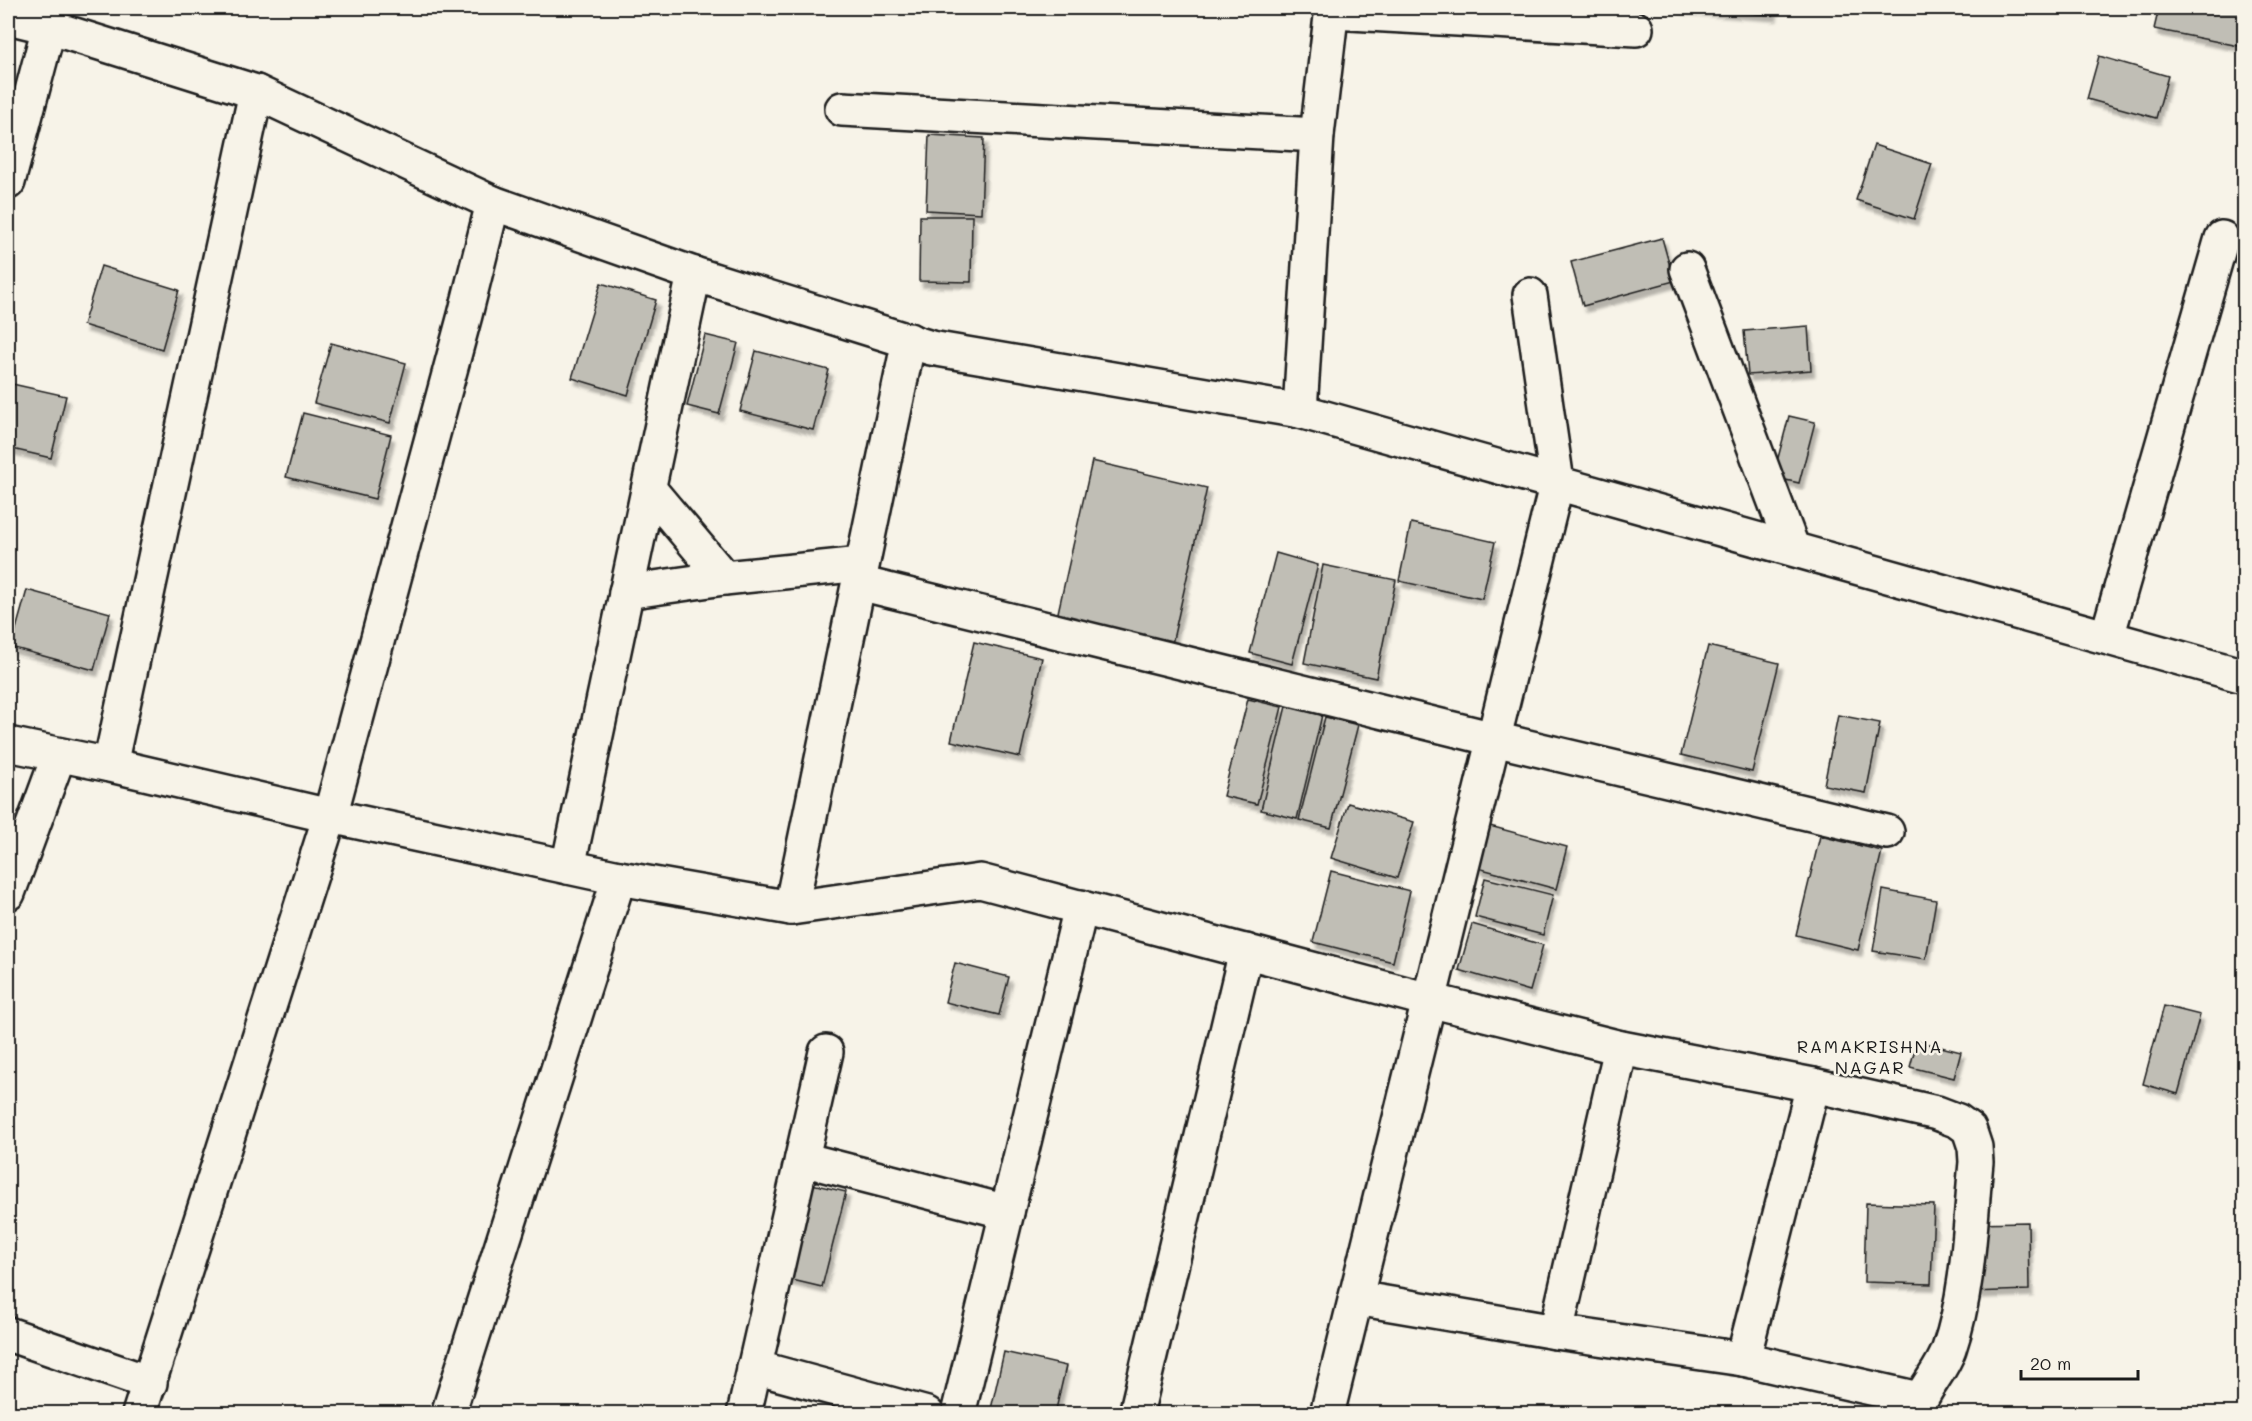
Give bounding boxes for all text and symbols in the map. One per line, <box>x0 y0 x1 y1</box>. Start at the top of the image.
district label: RAMAKRISHNA NAGAR <box>1797 1034 1943 1079</box>
scale bar <box>2021 1343 2138 1381</box>
text: 20 m <box>2030 1351 2071 1375</box>

